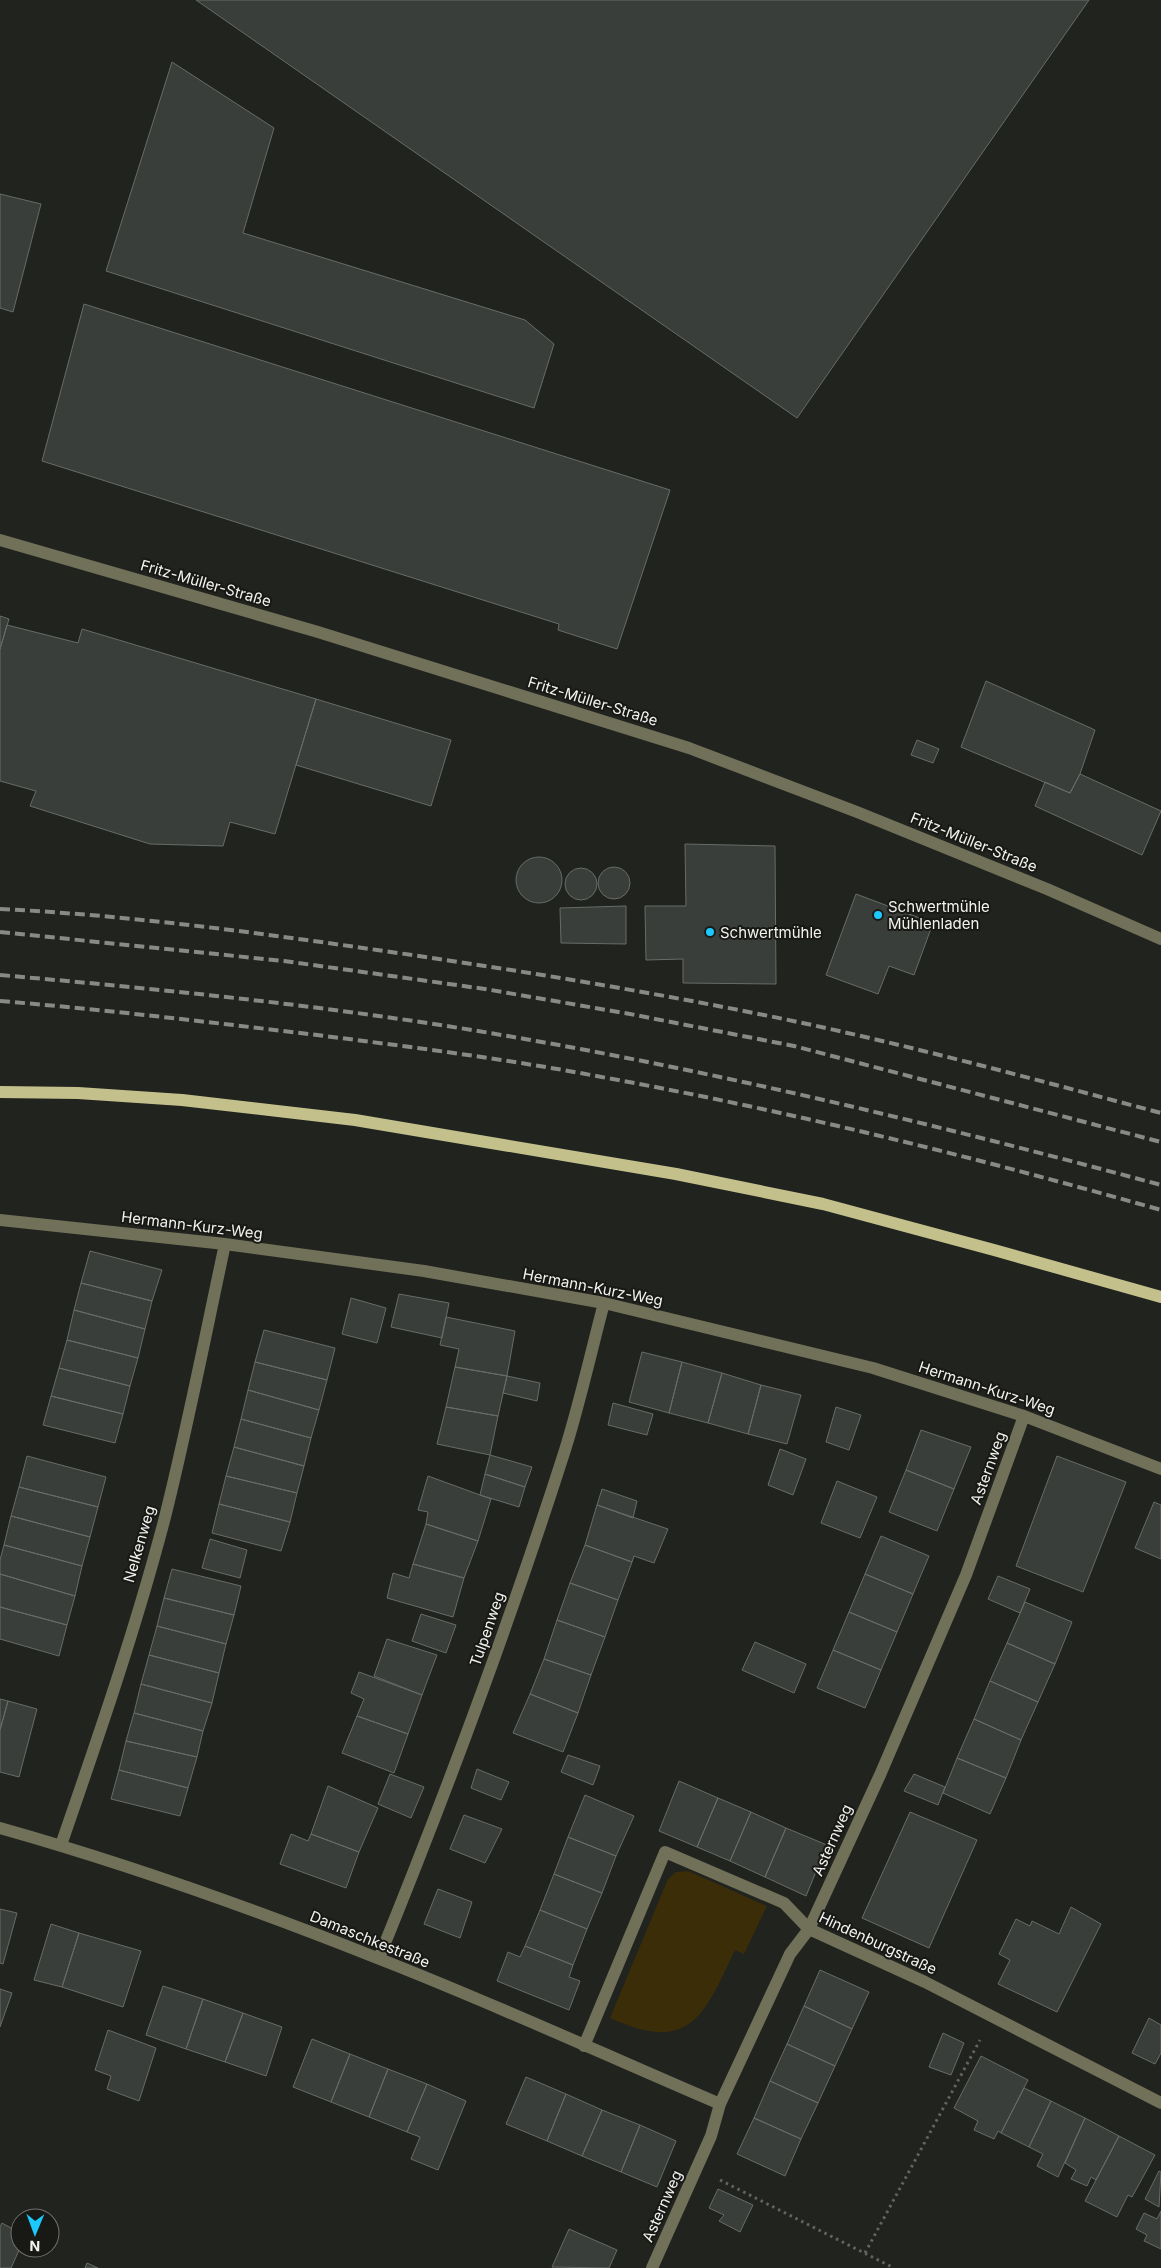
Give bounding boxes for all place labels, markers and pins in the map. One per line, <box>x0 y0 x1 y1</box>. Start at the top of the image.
place label: Schwertmühle Mühlenladen <box>888 897 990 933</box>
marker: Schwertmühle Mühlenladen <box>872 909 884 921</box>
place label: Schwertmühle <box>720 923 822 942</box>
marker: Schwertmühle <box>704 926 716 938</box>

